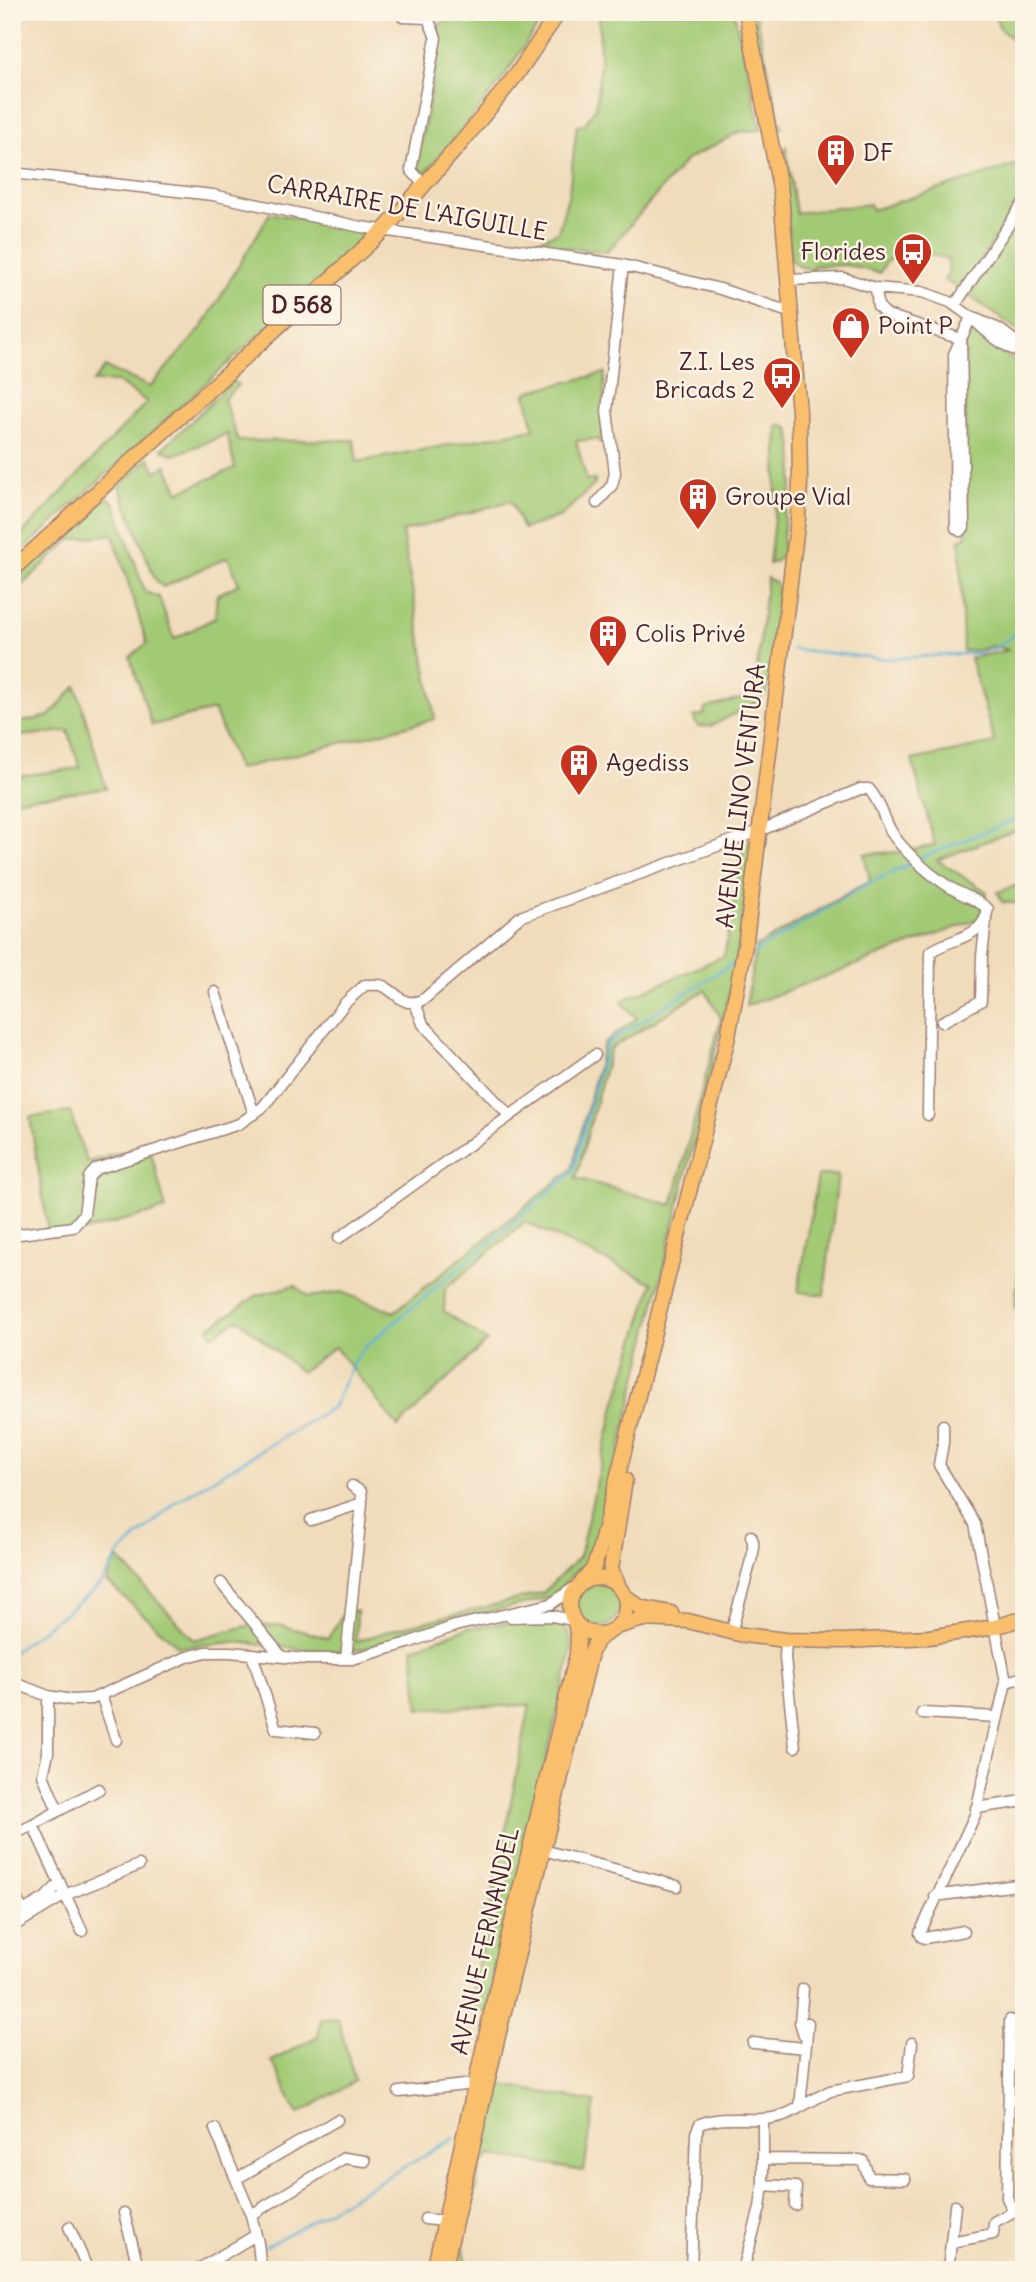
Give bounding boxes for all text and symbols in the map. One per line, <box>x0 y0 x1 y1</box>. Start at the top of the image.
building icon: DF <box>815 132 857 187</box>
place label: DF <box>863 137 894 167</box>
street label: CARRAIRE DE L'AIGUILLE <box>265 168 550 246</box>
bus stop icon: Florides <box>892 231 934 286</box>
place label: Florides <box>801 236 886 266</box>
road number: D 568 <box>264 286 340 324</box>
shop icon: Point P <box>830 305 872 360</box>
place label: Point P <box>878 310 953 340</box>
place label: Z.I. Les Bricads 2 <box>655 346 755 404</box>
bus stop icon: Z.I. Les Bricads 2 <box>761 355 803 410</box>
building icon: Groupe Vial <box>677 476 719 531</box>
place label: Groupe Vial <box>725 481 851 511</box>
building icon: Colis Privé <box>587 613 629 668</box>
place label: Colis Privé <box>635 618 746 648</box>
street label: AVENUE LINO VENTURA <box>709 662 771 930</box>
building icon: Agediss <box>558 742 600 797</box>
place label: Agediss <box>606 747 689 777</box>
street label: AVENUE FERNANDEL <box>443 1824 525 2057</box>

